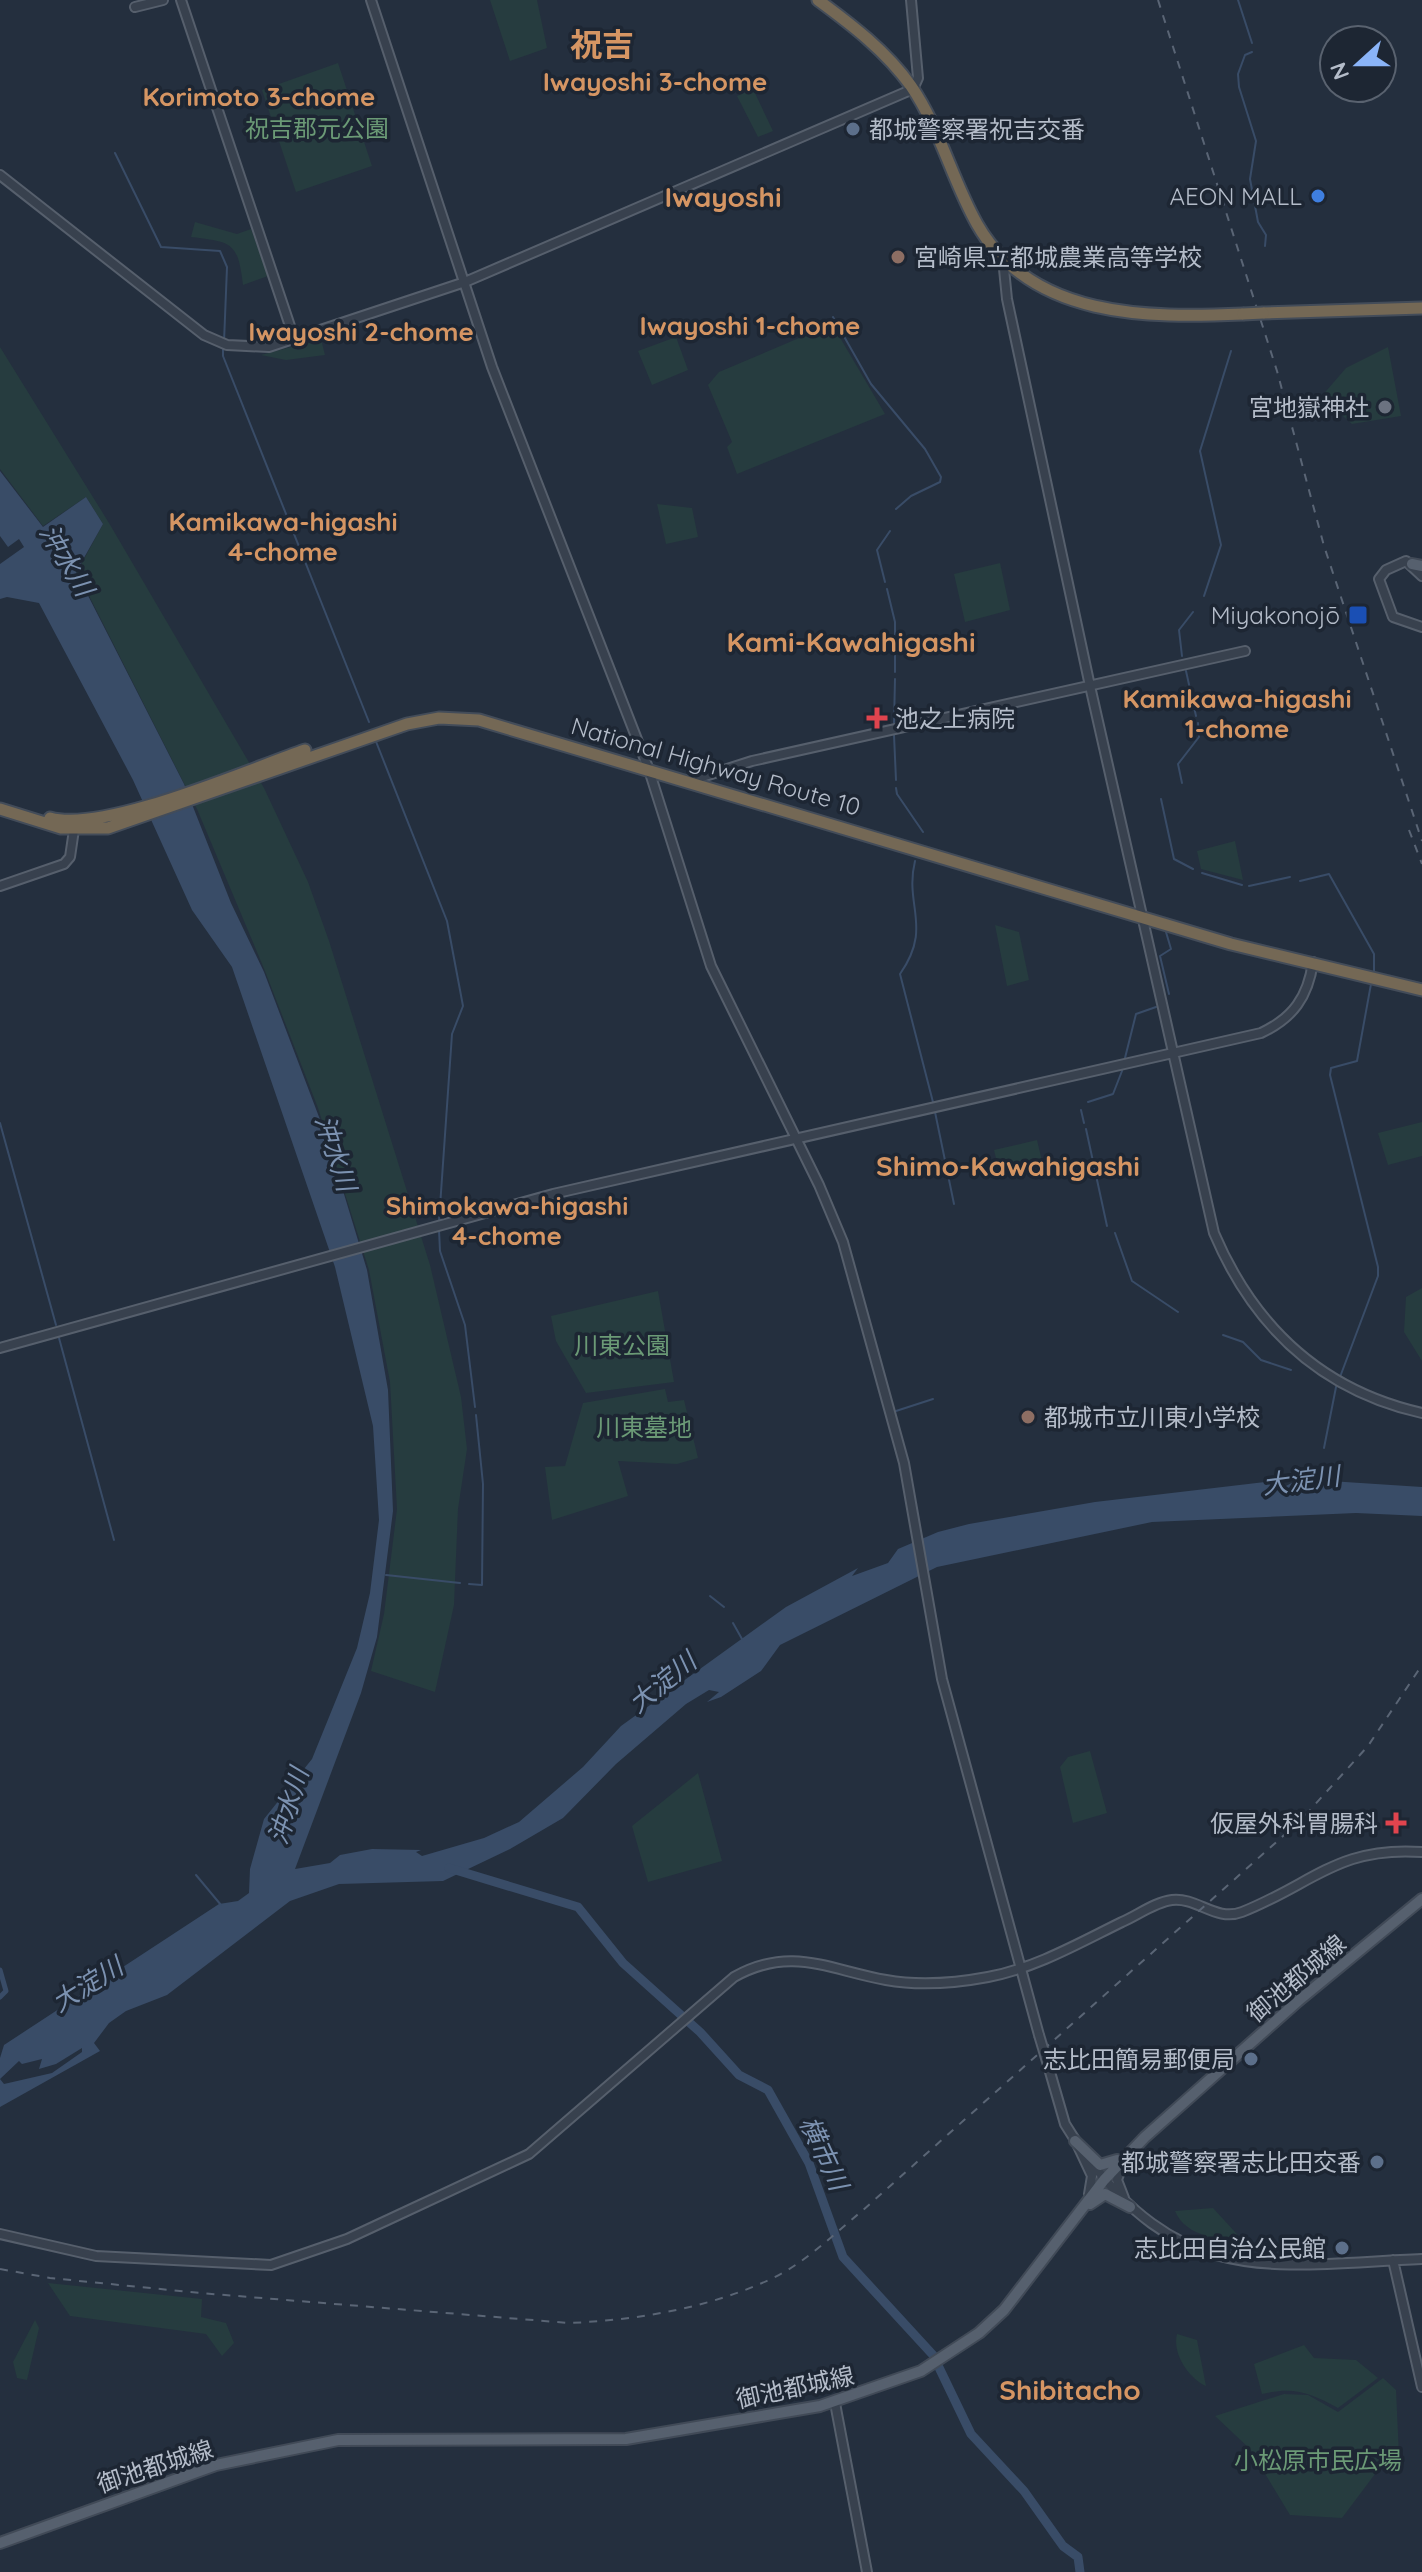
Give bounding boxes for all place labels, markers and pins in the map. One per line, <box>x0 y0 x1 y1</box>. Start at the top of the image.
place label: 都城警察署祝吉交番 <box>869 114 1085 144</box>
marker: 都城警察署祝吉交番 <box>844 120 862 138</box>
place label: AEON MALL <box>1170 181 1302 211</box>
marker: AEON MALL <box>1309 187 1327 205</box>
place label: 宮崎県立都城農業高等学校 <box>914 242 1202 272</box>
marker: 宮崎県立都城農業高等学校 <box>889 248 907 266</box>
place label: 宮地嶽神社 <box>1249 392 1369 422</box>
marker: 宮地嶽神社 <box>1376 398 1394 416</box>
place label: Miyakonojō <box>1211 600 1340 630</box>
marker: Miyakonojō <box>1347 604 1369 626</box>
place label: 池之上病院 <box>895 703 1015 733</box>
marker: 池之上病院 <box>866 707 888 729</box>
place label: 都城市立川東小学校 <box>1044 1402 1260 1432</box>
marker: 都城市立川東小学校 <box>1019 1408 1037 1426</box>
place label: 仮屋外科胃腸科 <box>1210 1808 1378 1838</box>
marker: 仮屋外科胃腸科 <box>1385 1812 1407 1834</box>
place label: 志比田簡易郵便局 <box>1043 2044 1235 2074</box>
marker: 志比田簡易郵便局 <box>1242 2050 1260 2068</box>
place label: 都城警察署志比田交番 <box>1121 2147 1361 2177</box>
marker: 都城警察署志比田交番 <box>1368 2153 1386 2171</box>
place label: 志比田自治公民館 <box>1134 2233 1326 2263</box>
marker: 志比田自治公民館 <box>1333 2239 1351 2257</box>

